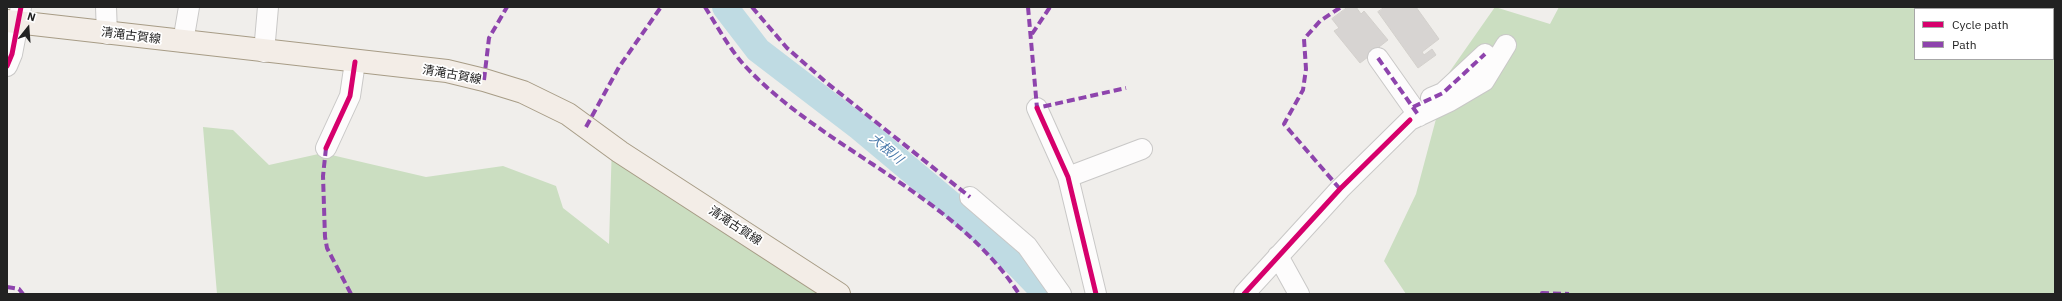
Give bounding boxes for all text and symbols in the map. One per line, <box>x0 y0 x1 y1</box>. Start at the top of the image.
north arrow <box>8 8 48 48</box>
legend <box>1914 8 2054 60</box>
text: N <box>26 9 37 24</box>
text: Cycle path <box>1952 17 2009 32</box>
street label: 清滝古賀線 <box>100 25 162 47</box>
text: Path <box>1952 37 1977 52</box>
street label: 清滝古賀線 <box>421 63 483 87</box>
water label: 大根川 <box>866 130 906 168</box>
street label: 清滝古賀線 <box>706 204 764 248</box>

